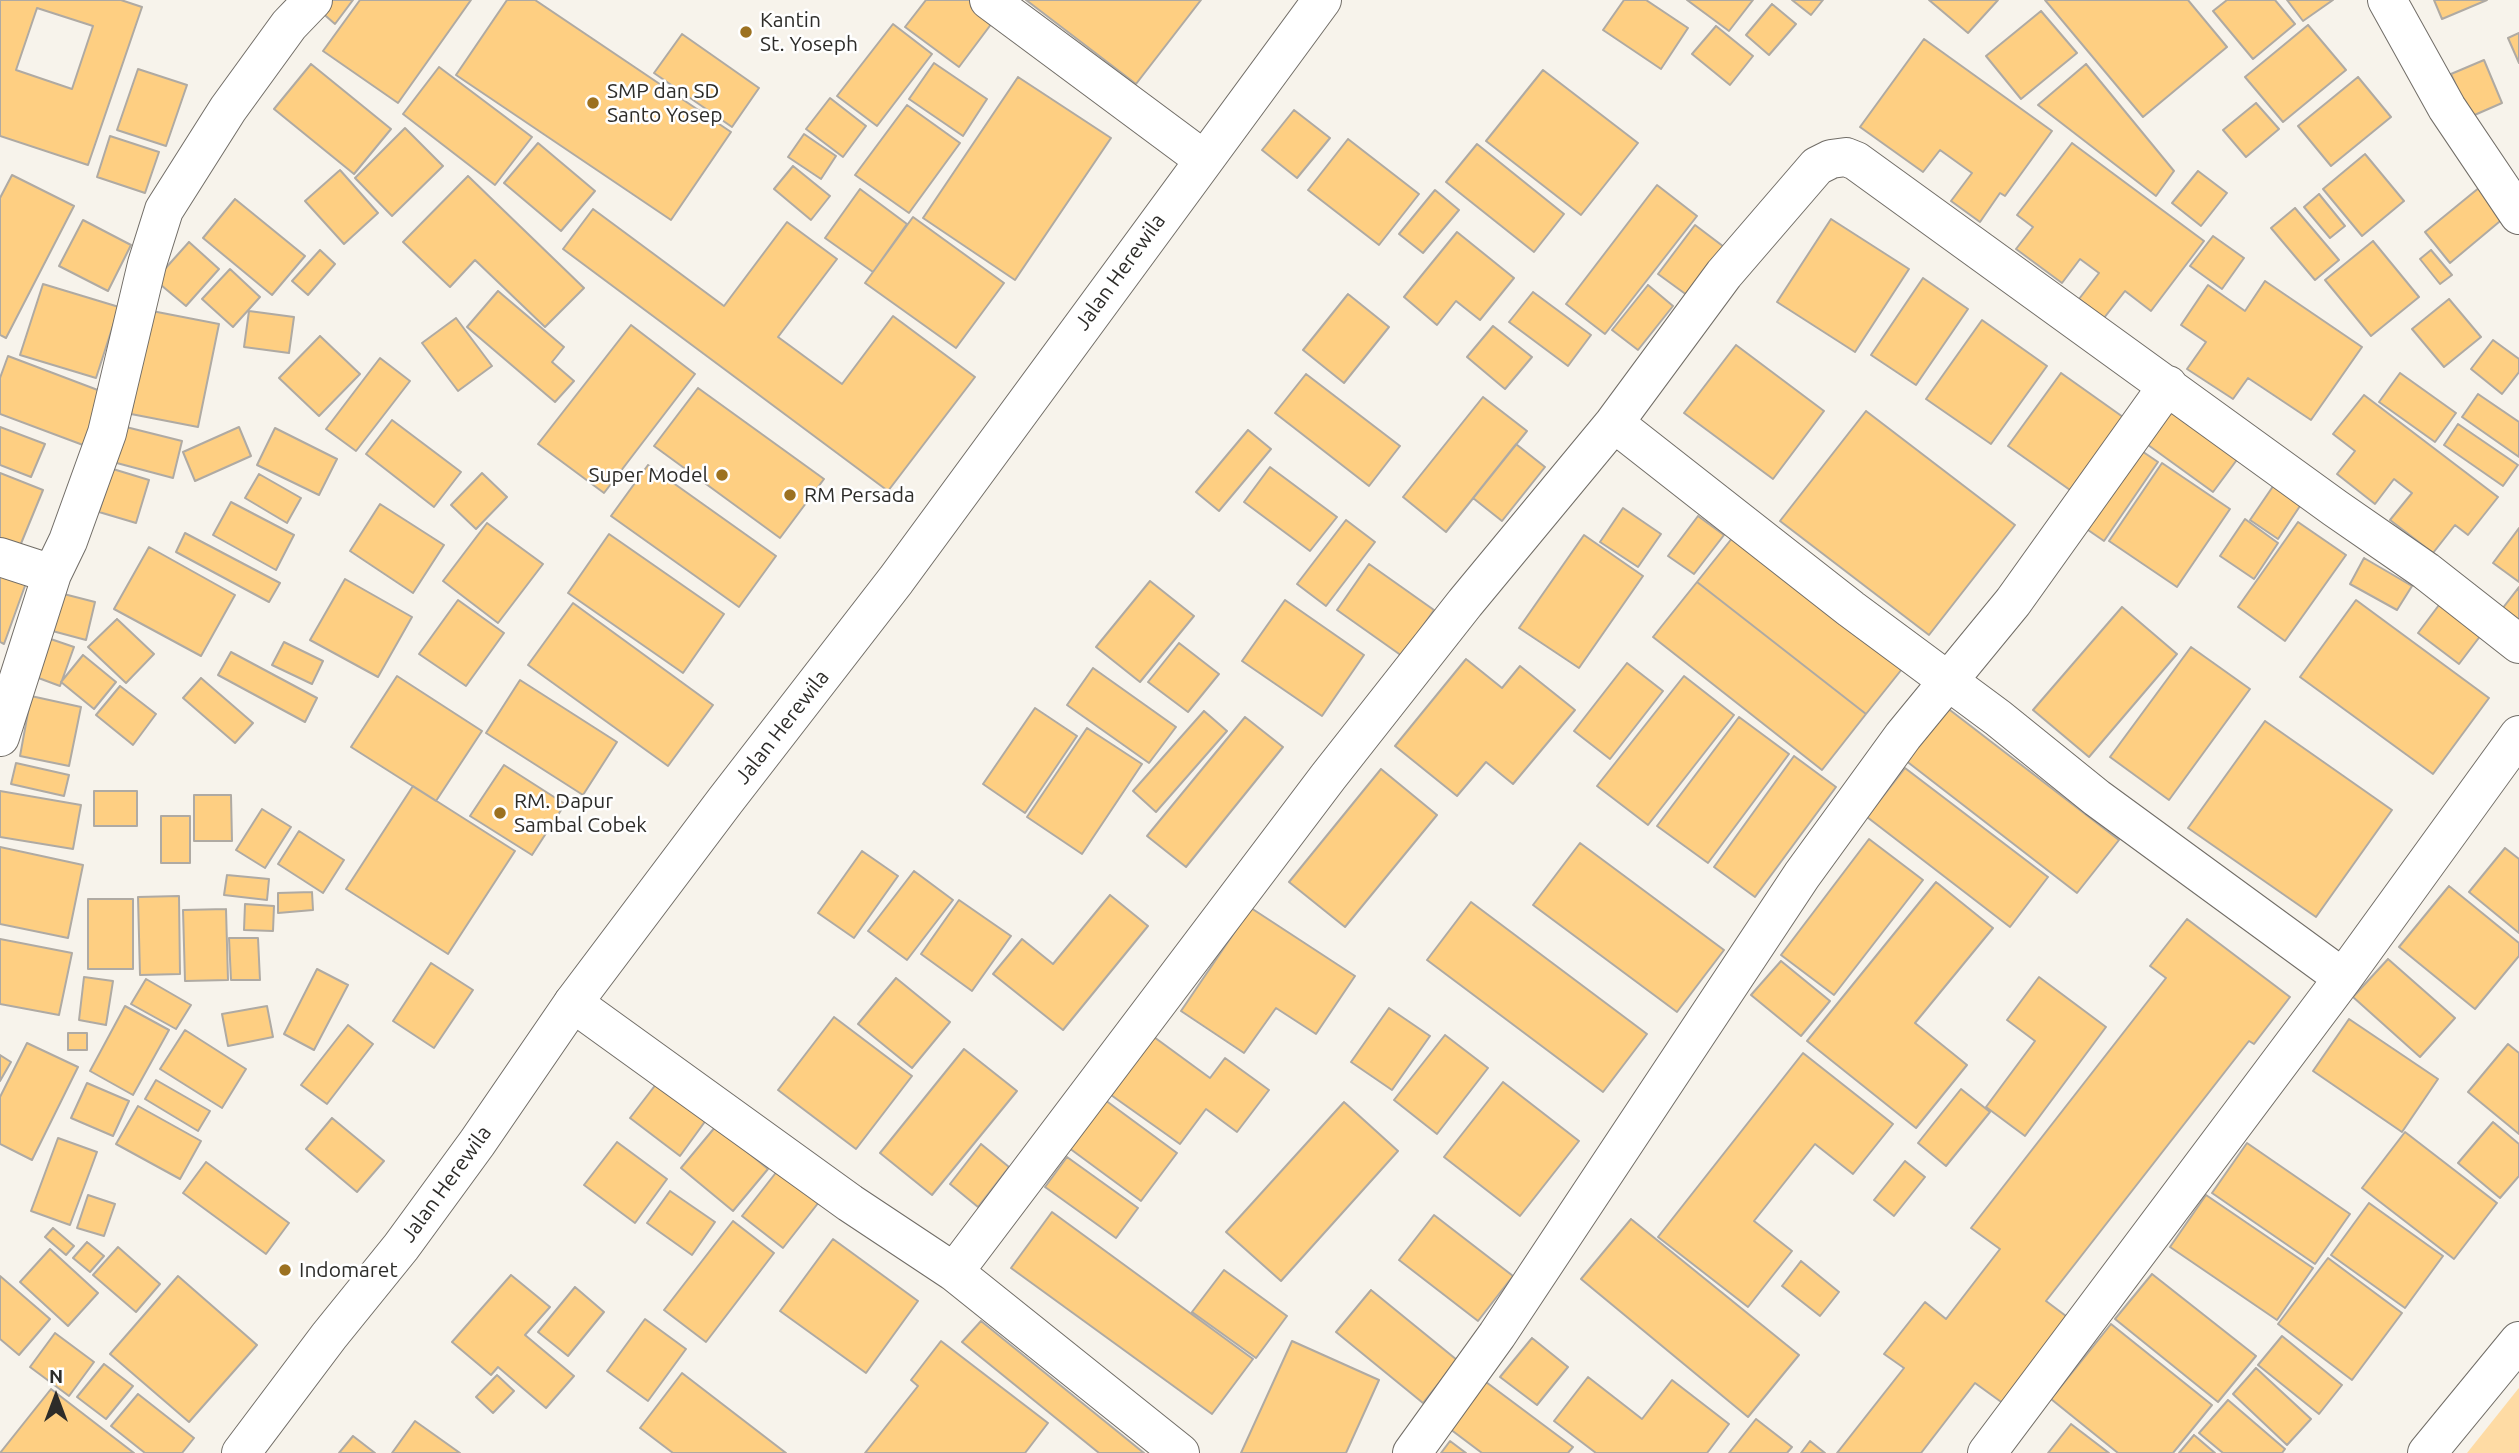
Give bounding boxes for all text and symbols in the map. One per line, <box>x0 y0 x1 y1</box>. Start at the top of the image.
place label: Kantin St. Yoseph <box>760 7 858 57</box>
marker: Kantin St. Yoseph <box>738 24 754 40</box>
place label: SMP dan SD Santo Yosep <box>607 78 723 128</box>
marker: SMP dan SD Santo Yosep <box>585 95 601 111</box>
street label: Jalan Herewila <box>1069 209 1171 335</box>
place label: Super Model <box>588 462 708 488</box>
marker: Super Model <box>714 467 730 483</box>
place label: RM Persada <box>804 482 915 508</box>
marker: RM Persada <box>782 487 798 503</box>
street label: Jalan Herewila <box>730 665 834 789</box>
place label: RM. Dapur Sambal Cobek <box>514 788 647 838</box>
marker: RM. Dapur Sambal Cobek <box>492 805 508 821</box>
street label: Jalan Herewila <box>395 1121 497 1247</box>
place label: Indomaret <box>299 1257 398 1283</box>
marker: Indomaret <box>277 1262 293 1278</box>
north arrow <box>21 1362 91 1432</box>
text: N <box>49 1365 63 1387</box>

